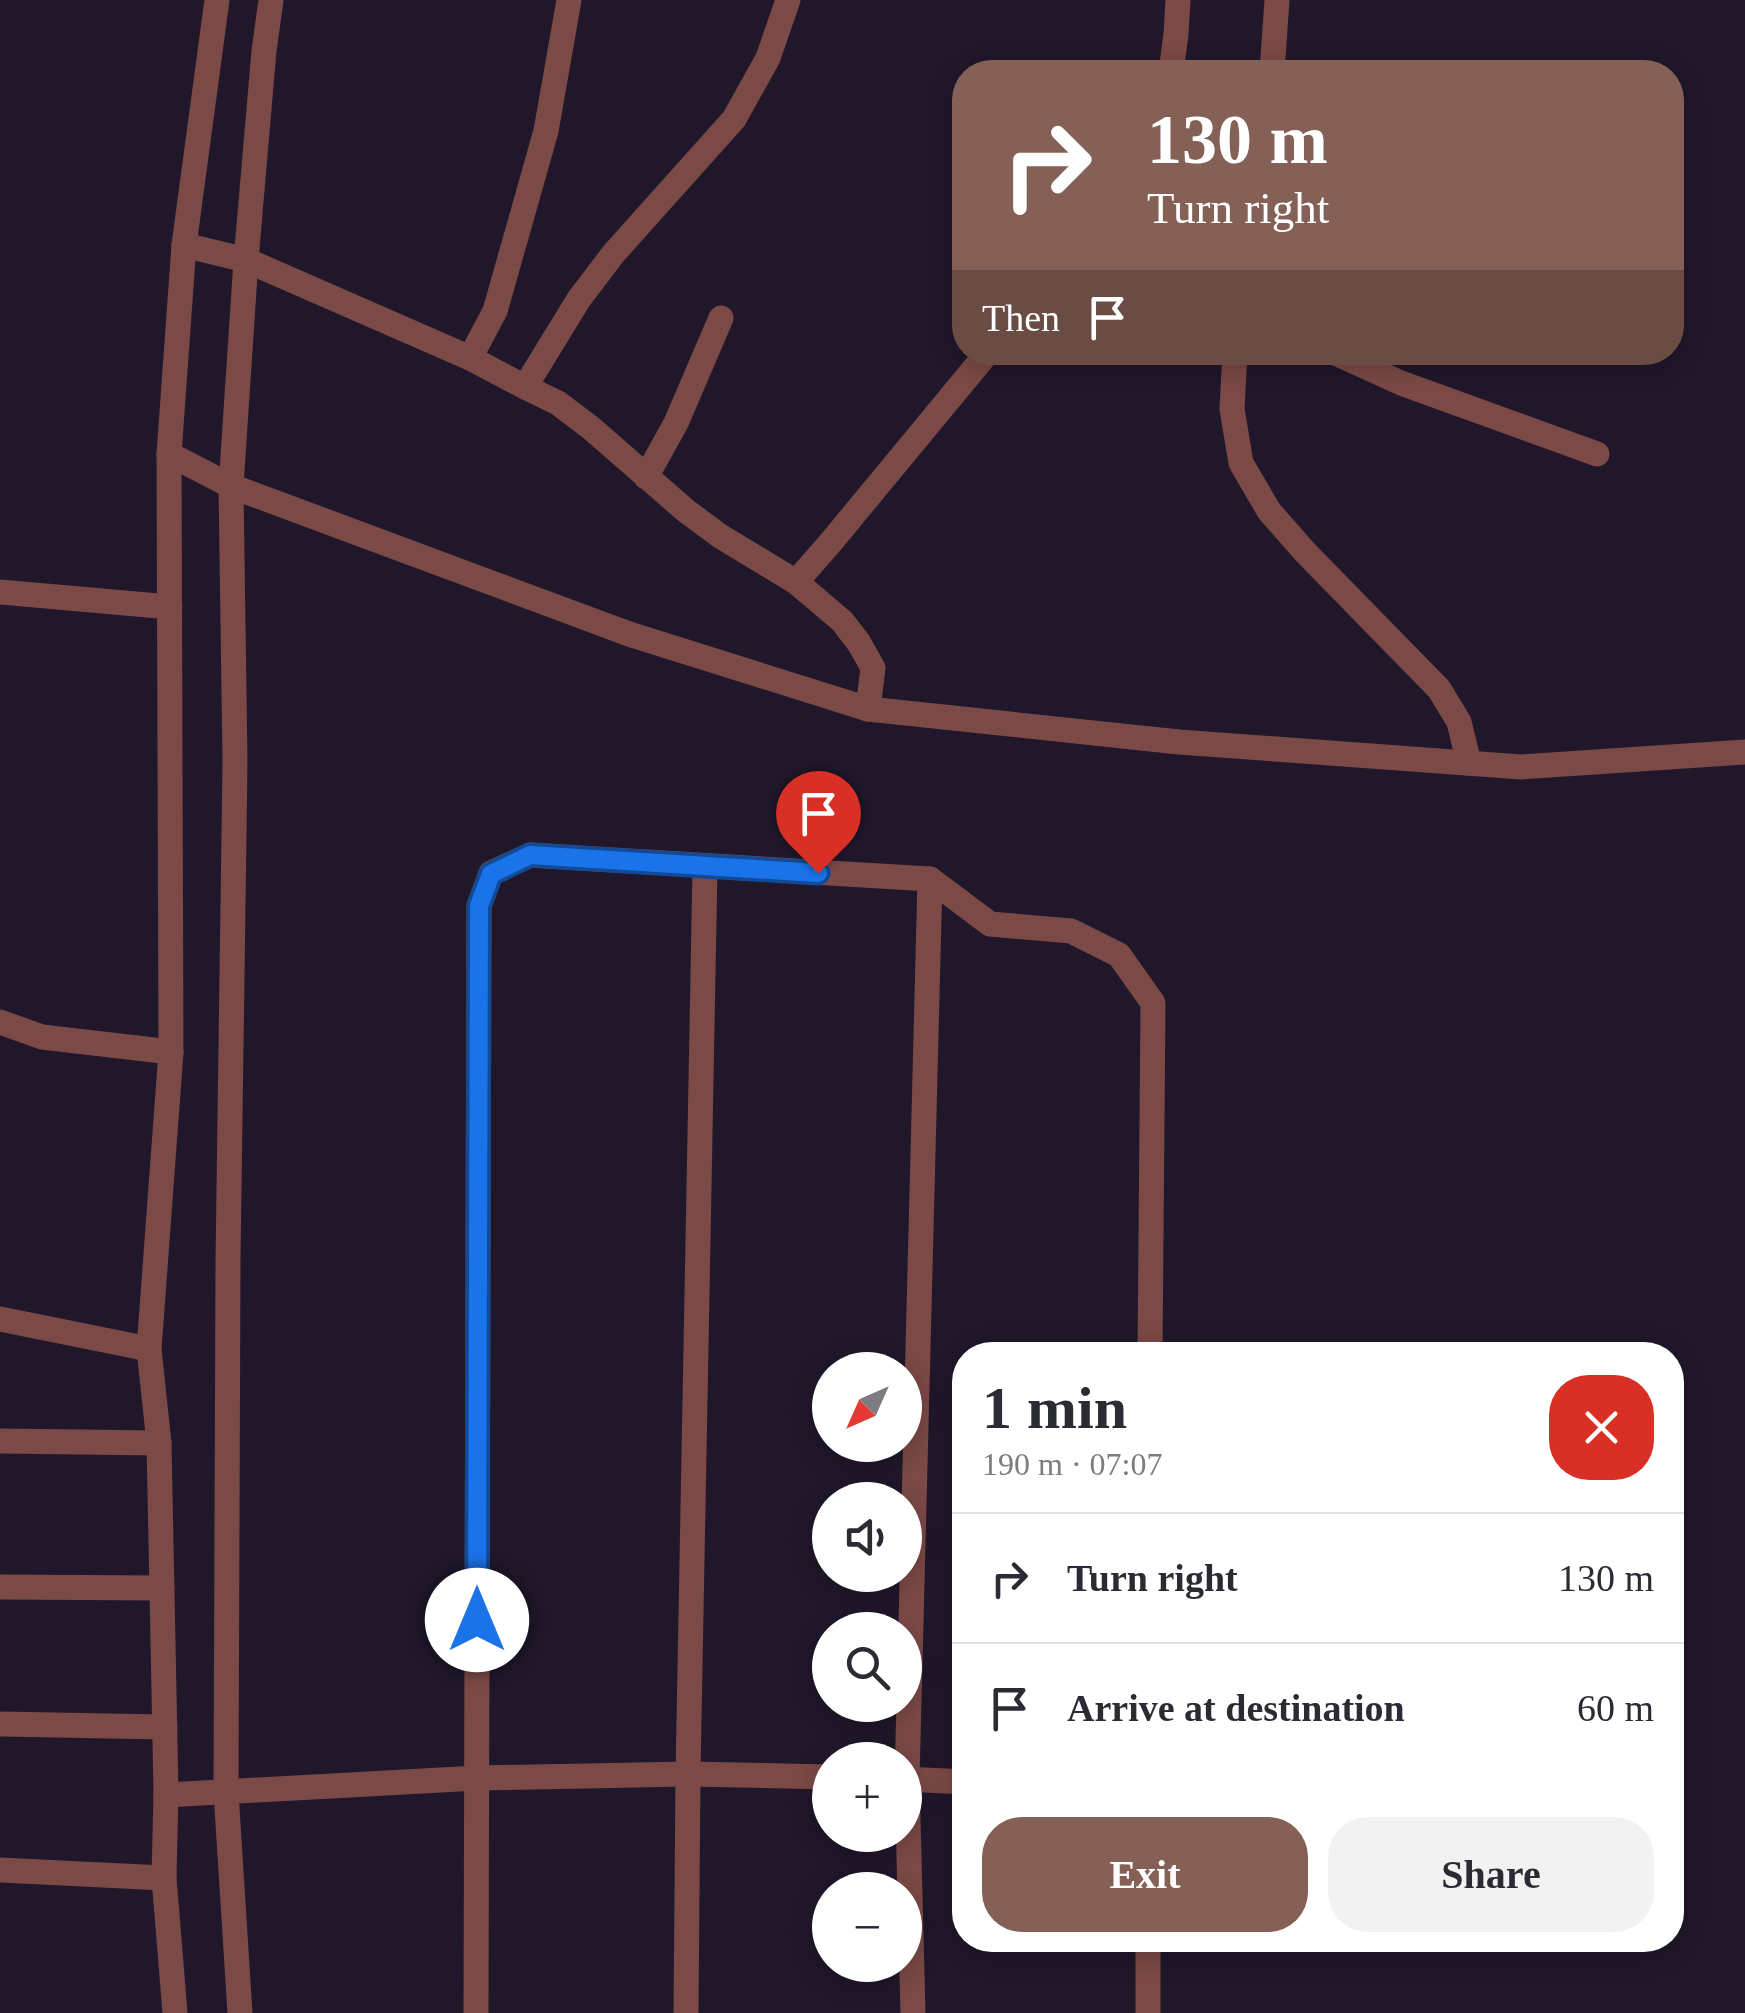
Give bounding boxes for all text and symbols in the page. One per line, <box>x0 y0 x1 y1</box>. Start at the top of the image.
icon: right <box>982 100 1112 230</box>
text: 130 m <box>1147 101 1328 178</box>
text: Turn right <box>1147 183 1329 233</box>
icon: arrive <box>1080 290 1135 345</box>
text: Then <box>982 297 1060 339</box>
pin <box>776 771 861 874</box>
icon: arrive <box>791 786 846 841</box>
north arrow <box>812 1352 922 1462</box>
map controls <box>812 1352 922 1982</box>
text: 1 min <box>982 1375 1127 1441</box>
button: close <box>1549 1375 1654 1480</box>
text: 190 m · 07:07 <box>982 1446 1162 1482</box>
button: sound <box>812 1482 922 1592</box>
icon: right <box>982 1551 1037 1606</box>
text: Turn right <box>1067 1557 1238 1599</box>
text: 130 m <box>1558 1557 1654 1599</box>
position arrow <box>425 1568 529 1672</box>
button: search <box>812 1612 922 1722</box>
icon: arrive <box>982 1681 1037 1736</box>
text: Arrive at destination <box>1067 1687 1405 1729</box>
text: 60 m <box>1577 1687 1654 1729</box>
button: + <box>812 1742 922 1852</box>
button: Exit <box>982 1817 1308 1932</box>
button: Share <box>1328 1817 1654 1932</box>
button: − <box>812 1872 922 1982</box>

